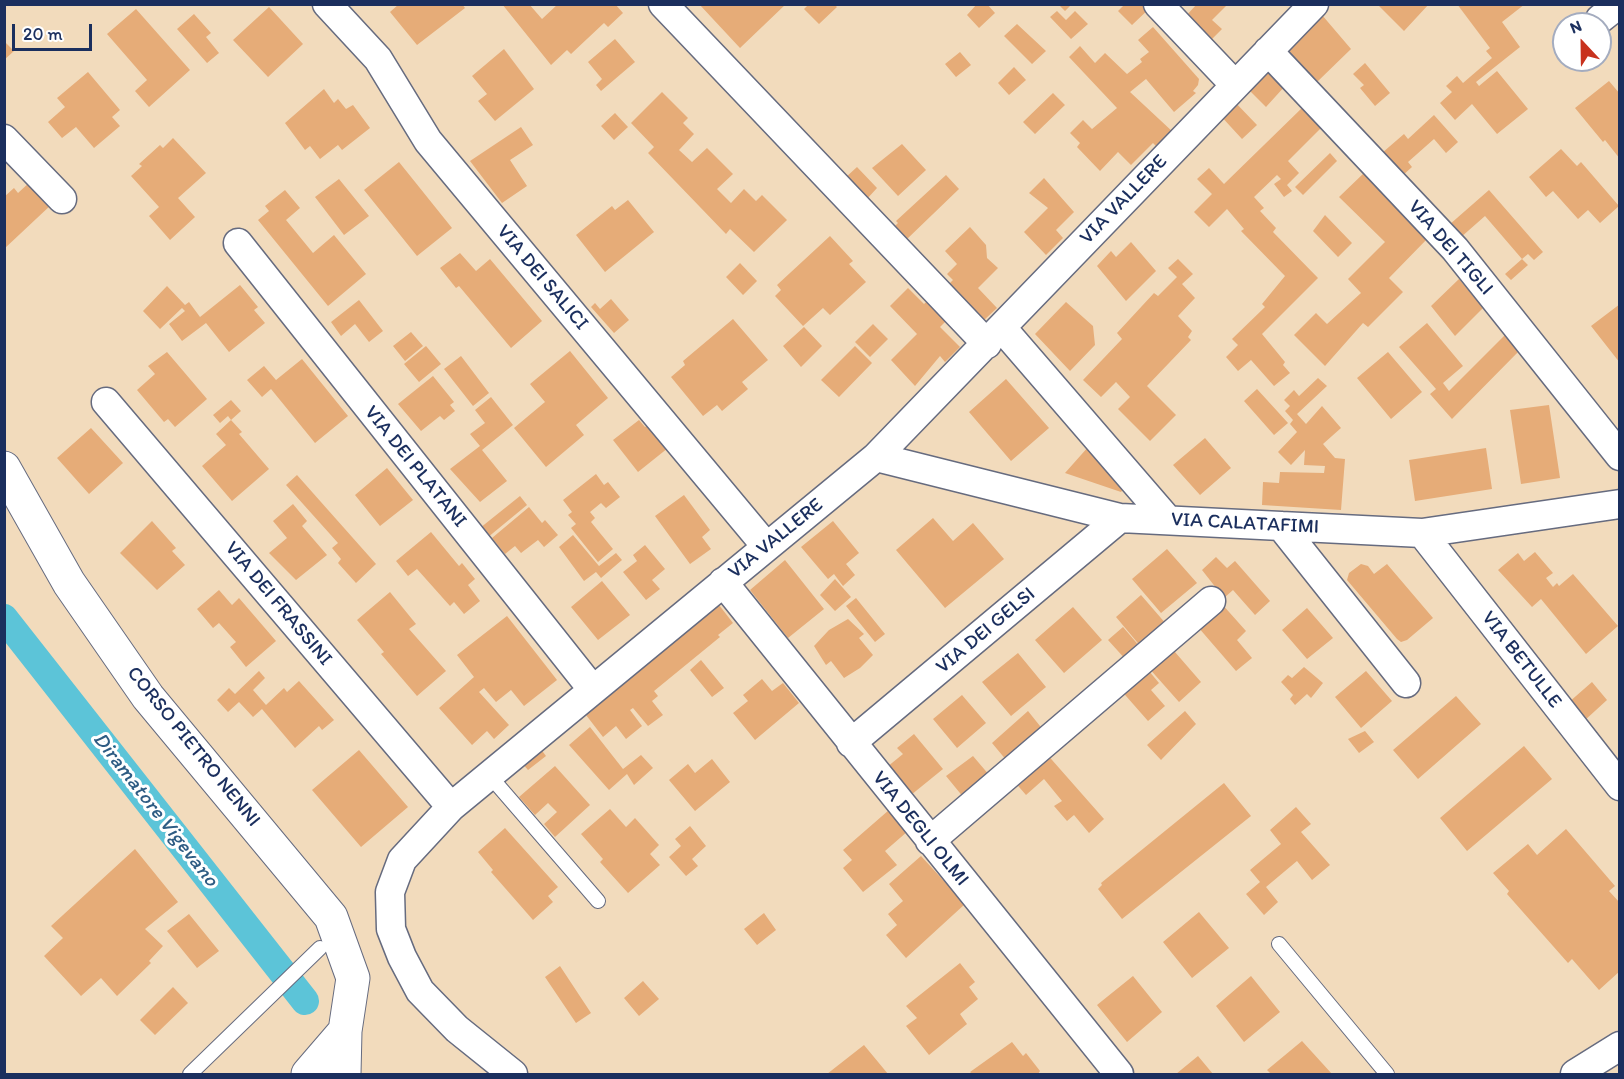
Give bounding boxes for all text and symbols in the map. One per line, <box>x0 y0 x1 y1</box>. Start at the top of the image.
scale bar <box>15 12 94 50</box>
north arrow <box>1552 12 1612 72</box>
text: N <box>1567 16 1584 38</box>
text: 20 m <box>23 23 63 45</box>
street label: VIA VALLERE <box>1075 150 1173 250</box>
street label: VIA DEI TIGLI <box>1402 195 1498 301</box>
street label: VIA DEI SALICI <box>491 220 593 336</box>
street label: VIA DEI PLATANI <box>359 401 471 533</box>
street label: VIA VALLERE <box>724 493 828 585</box>
street label: VIA CALATAFIMI <box>1170 508 1320 540</box>
street label: VIA DEI FRASSINI <box>219 537 337 671</box>
street label: VIA DEI GELSI <box>932 583 1040 679</box>
street label: VIA BETULLE <box>1476 607 1566 713</box>
street label: CORSO PIETRO NENNI <box>121 662 265 832</box>
water label: Diramatore Vigevano <box>87 728 223 892</box>
street label: VIA DEGLI OLMI <box>867 767 973 891</box>

